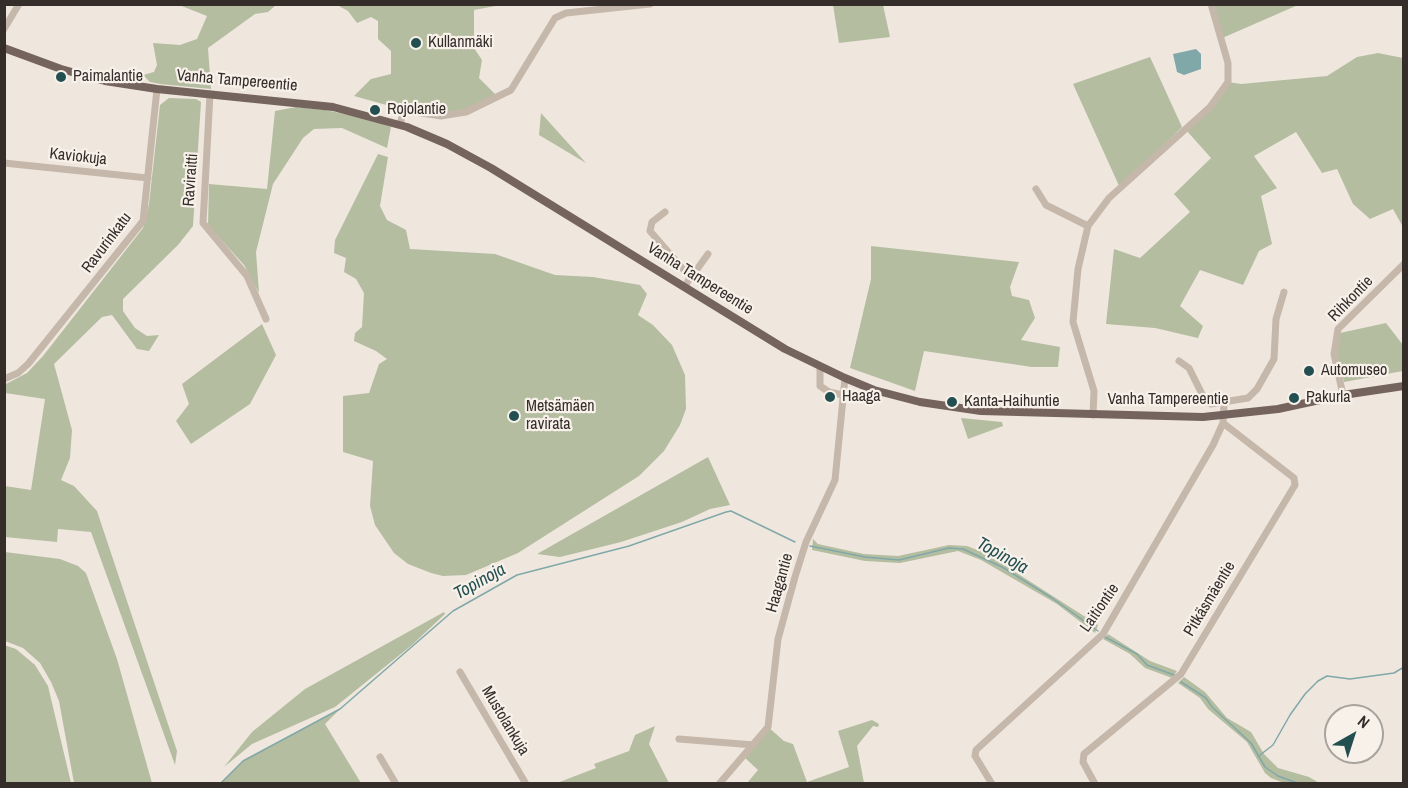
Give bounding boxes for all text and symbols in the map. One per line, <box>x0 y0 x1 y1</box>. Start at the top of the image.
place label: Kullanmäki <box>428 33 493 53</box>
marker: Kullanmäki <box>409 36 423 50</box>
street label: Vanha Tampereentie <box>176 66 298 96</box>
place label: Paimalantie <box>73 67 143 87</box>
marker: Paimalantie <box>54 70 68 84</box>
place label: Rojolantie <box>387 100 446 120</box>
marker: Rojolantie <box>368 103 382 117</box>
street label: Kaviokuja <box>48 144 108 170</box>
street label: Raviraitti <box>180 153 202 207</box>
street label: Ravurinkatu <box>78 209 136 277</box>
street label: Vanha Tampereentie <box>644 239 756 319</box>
street label: Rihkontie <box>1325 272 1377 326</box>
place label: Automuseo <box>1321 361 1387 381</box>
marker: Automuseo <box>1302 364 1316 378</box>
place label: Haaga <box>842 387 881 407</box>
place label: Pakurla <box>1306 388 1350 408</box>
marker: Haaga <box>823 390 837 404</box>
street label: Vanha Tampereentie <box>1107 390 1229 410</box>
marker: Pakurla <box>1287 391 1301 405</box>
place label: Kanta-Haihuntie <box>964 392 1060 412</box>
marker: Kanta-Haihuntie <box>945 395 959 409</box>
place label: Metsämäen ravirata <box>526 397 595 435</box>
marker: Metsämäen ravirata <box>507 409 521 423</box>
water label: Topinoja <box>973 533 1031 579</box>
street label: Haagantie <box>762 551 798 615</box>
street label: Pitkäsmäentie <box>1180 558 1240 640</box>
water label: Topinoja <box>451 559 509 605</box>
street label: Laitiontie <box>1076 580 1124 636</box>
street label: Mustolankuja <box>477 683 533 759</box>
north arrow <box>1324 704 1384 764</box>
text: N <box>1353 710 1375 733</box>

